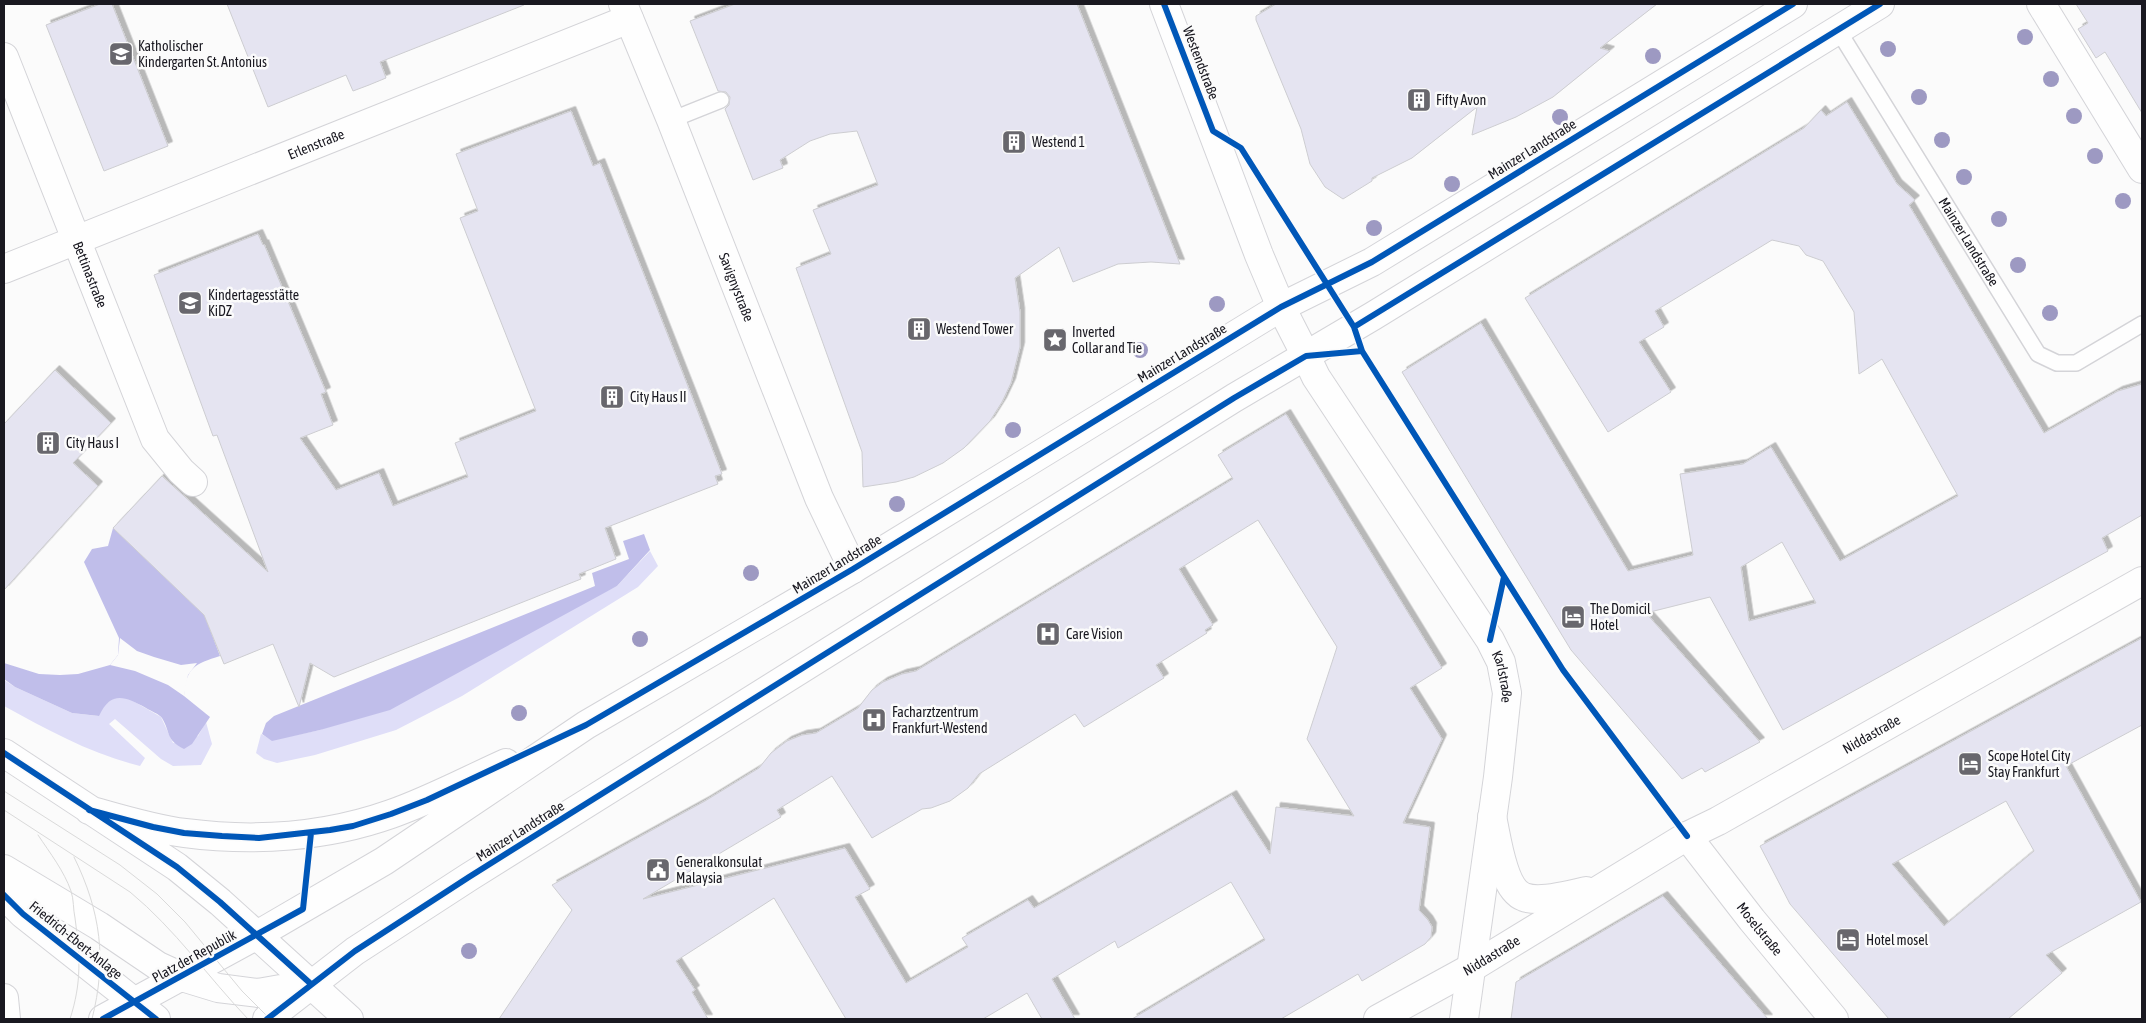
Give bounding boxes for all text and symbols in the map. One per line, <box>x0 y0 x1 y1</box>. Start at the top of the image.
street label: Westendstraße <box>1180 24 1222 102</box>
place label: Katholischer Kindergarten St. Antonius <box>138 38 267 70</box>
school or university icon: Katholischer Kindergarten St. Antonius <box>108 41 134 67</box>
building icon: Fifty Avon <box>1406 87 1432 113</box>
place label: Fifty Avon <box>1436 92 1486 108</box>
street label: Mainzer Landstraße <box>1485 116 1579 182</box>
street label: Erlenstraße <box>286 126 346 163</box>
building icon: Westend 1 <box>1001 129 1027 155</box>
place label: Westend 1 <box>1032 134 1085 150</box>
street label: Mainzer Landstraße <box>1935 195 2002 289</box>
street label: Bettinastraße <box>70 239 110 310</box>
street label: Savignystraße <box>716 251 757 324</box>
place label: Kindertagesstätte KiDZ <box>208 287 299 319</box>
school or university icon: Kindertagesstätte KiDZ <box>177 290 203 316</box>
building icon: Westend Tower <box>906 316 932 342</box>
street label: Mainzer Landstraße <box>1135 320 1229 386</box>
place label: Westend Tower <box>936 321 1014 337</box>
place label: Inverted Collar and Tie <box>1072 324 1142 356</box>
place icon: Inverted Collar and Tie <box>1042 327 1068 353</box>
building icon: City Haus II <box>599 384 625 410</box>
place label: City Haus II <box>630 389 687 405</box>
building icon: City Haus I <box>35 430 61 456</box>
place label: City Haus I <box>66 435 119 451</box>
street label: Mainzer Landstraße <box>790 531 884 597</box>
place label: The Domicil Hotel <box>1590 601 1651 633</box>
hotel icon: The Domicil Hotel <box>1560 604 1586 630</box>
hospital icon: Care Vision <box>1035 621 1061 647</box>
place label: Care Vision <box>1066 626 1123 642</box>
street label: Karlstraße <box>1489 648 1515 704</box>
place label: Facharztzentrum Frankfurt-Westend <box>892 704 988 736</box>
hospital icon: Facharztzentrum Frankfurt-Westend <box>861 707 887 733</box>
street label: Niddastraße <box>1840 711 1903 757</box>
place label: Scope Hotel City Stay Frankfurt <box>1988 748 2071 780</box>
hotel icon: Scope Hotel City Stay Frankfurt <box>1957 751 1983 777</box>
street label: Mainzer Landstraße <box>473 798 567 864</box>
place label: Generalkonsulat Malaysia <box>676 854 762 886</box>
public building icon: Generalkonsulat Malaysia <box>645 857 671 883</box>
street label: Friedrich-Ebert-Anlage <box>26 898 126 982</box>
street label: Moselstraße <box>1734 899 1786 959</box>
street label: Platz der Republik <box>149 926 239 986</box>
hotel icon: Hotel mosel <box>1835 927 1861 953</box>
street label: Niddastraße <box>1460 932 1523 979</box>
place label: Hotel mosel <box>1866 932 1929 948</box>

